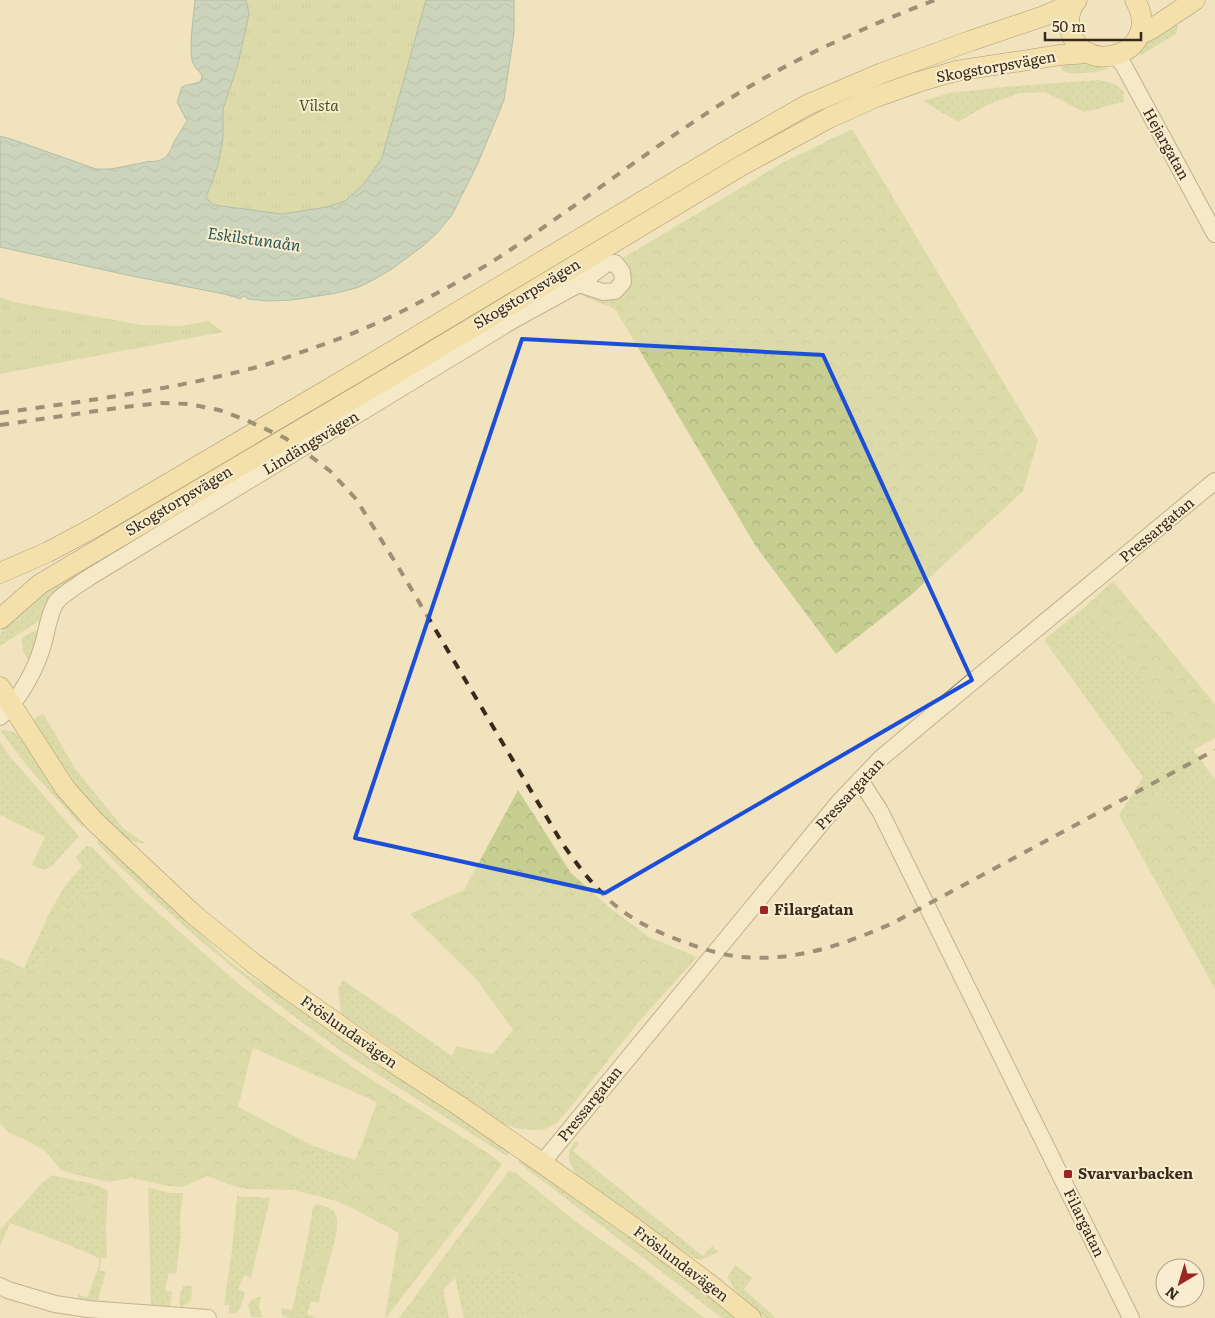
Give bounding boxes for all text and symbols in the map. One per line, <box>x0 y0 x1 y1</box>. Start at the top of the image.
scale bar <box>1045 10 1141 42</box>
text: 50 m <box>1052 14 1086 37</box>
street label: Skogstorpsvägen <box>934 44 1057 87</box>
park label: Vilsta <box>299 93 339 116</box>
street label: Hejargatan <box>1138 103 1197 184</box>
water label: Eskilstunaån <box>206 220 303 256</box>
street label: Skogstorpsvägen <box>468 252 584 334</box>
street label: Lindängsvägen <box>258 404 363 480</box>
street label: Skogstorpsvägen <box>120 459 236 541</box>
street label: Pressargatan <box>1113 491 1199 567</box>
street label: Pressargatan <box>809 752 889 834</box>
place label: Filargatan <box>774 897 854 920</box>
marker: Filargatan <box>758 904 770 916</box>
street label: Fröslundavägen <box>296 989 403 1073</box>
street label: Pressargatan <box>551 1060 627 1146</box>
place label: Svarvarbacken <box>1078 1161 1194 1184</box>
marker: Svarvarbacken <box>1062 1168 1074 1180</box>
street label: Filargatan <box>1059 1184 1112 1261</box>
street label: Fröslundavägen <box>629 1219 735 1306</box>
north arrow <box>1155 1258 1205 1308</box>
text: N <box>1160 1282 1182 1306</box>

